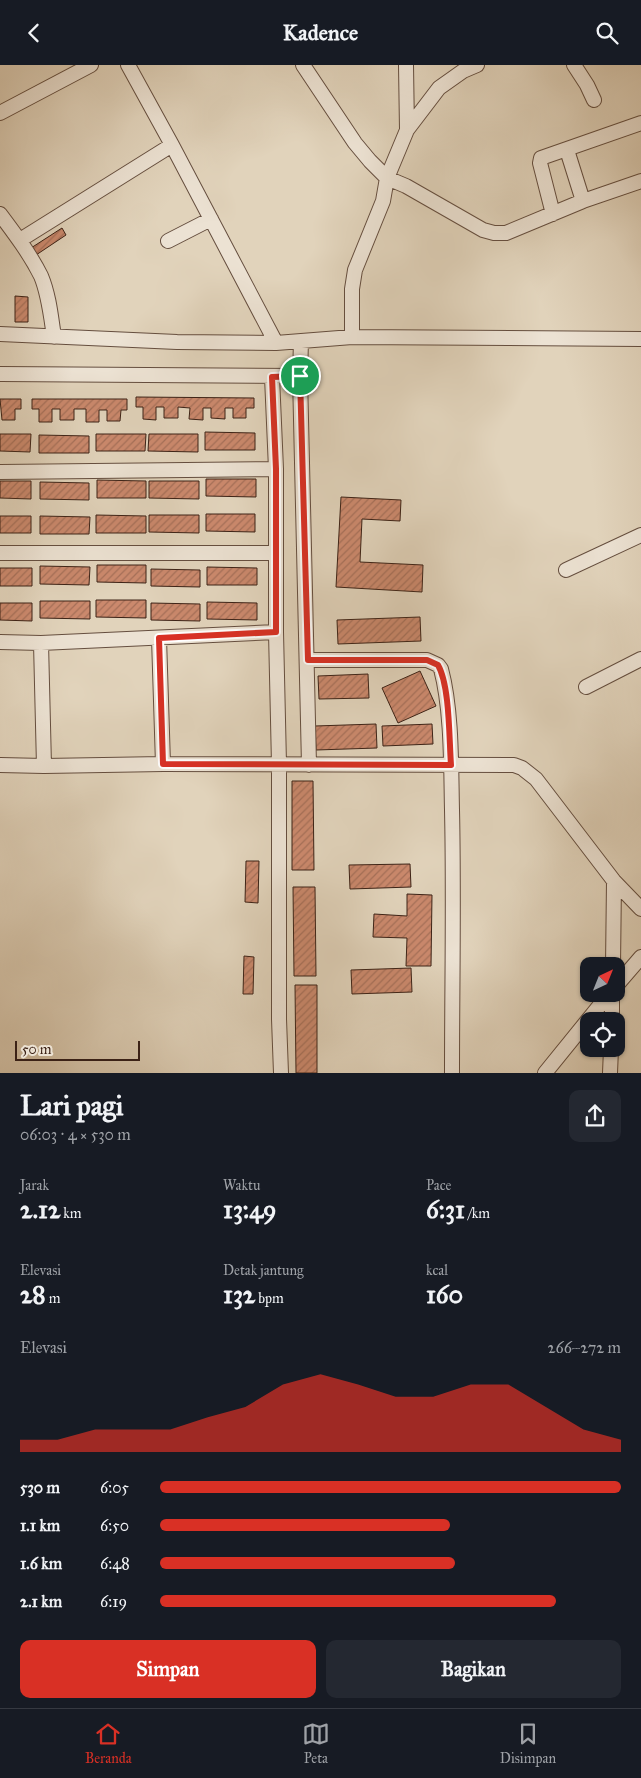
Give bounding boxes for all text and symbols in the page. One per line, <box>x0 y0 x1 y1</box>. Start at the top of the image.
icon: back <box>20 19 48 47</box>
text: Kadence <box>283 19 358 46</box>
icon: search <box>593 19 621 47</box>
pin <box>279 355 321 397</box>
icon: arrive <box>286 362 314 390</box>
north arrow <box>580 957 625 1003</box>
map controls <box>580 957 625 1057</box>
button: locate <box>580 1012 625 1057</box>
scale bar <box>15 1038 140 1061</box>
text: 50 m <box>22 1041 51 1058</box>
text: Lari pagi <box>20 1088 123 1123</box>
button: share <box>569 1090 621 1142</box>
text: 06:03 · 4 × 530 m <box>20 1125 131 1144</box>
text: Jarak <box>20 1177 49 1194</box>
text: Waktu <box>223 1177 260 1194</box>
text: Pace <box>426 1177 451 1194</box>
text: 2.12 <box>20 1194 60 1225</box>
text: 13:49 <box>223 1194 277 1225</box>
text: 6:31 <box>426 1194 465 1225</box>
text: km <box>60 1205 82 1222</box>
text: /km <box>465 1205 490 1222</box>
text: Elevasi <box>20 1262 61 1279</box>
text: Detak jantung <box>223 1262 304 1279</box>
text: kcal <box>426 1262 448 1279</box>
text: 28 <box>20 1279 46 1310</box>
text: 132 <box>223 1279 255 1310</box>
text: 160 <box>426 1279 463 1310</box>
text: m <box>46 1290 60 1307</box>
text: bpm <box>255 1290 284 1307</box>
text: Elevasi <box>20 1338 67 1357</box>
text: 266–272 m <box>548 1338 621 1357</box>
text: 530 m <box>20 1478 60 1497</box>
text: 6:05 <box>100 1478 129 1497</box>
text: 1.1 km <box>20 1516 60 1535</box>
text: 6:50 <box>100 1516 129 1535</box>
text: 1.6 km <box>20 1554 62 1573</box>
text: 6:48 <box>100 1554 130 1573</box>
text: 2.1 km <box>20 1592 62 1611</box>
text: 6:19 <box>100 1592 127 1611</box>
button: Simpan <box>20 1640 316 1698</box>
button: Bagikan <box>326 1640 621 1698</box>
tab: Beranda <box>85 1720 132 1767</box>
tab: Peta <box>302 1720 330 1767</box>
tab: Disimpan <box>500 1720 556 1767</box>

